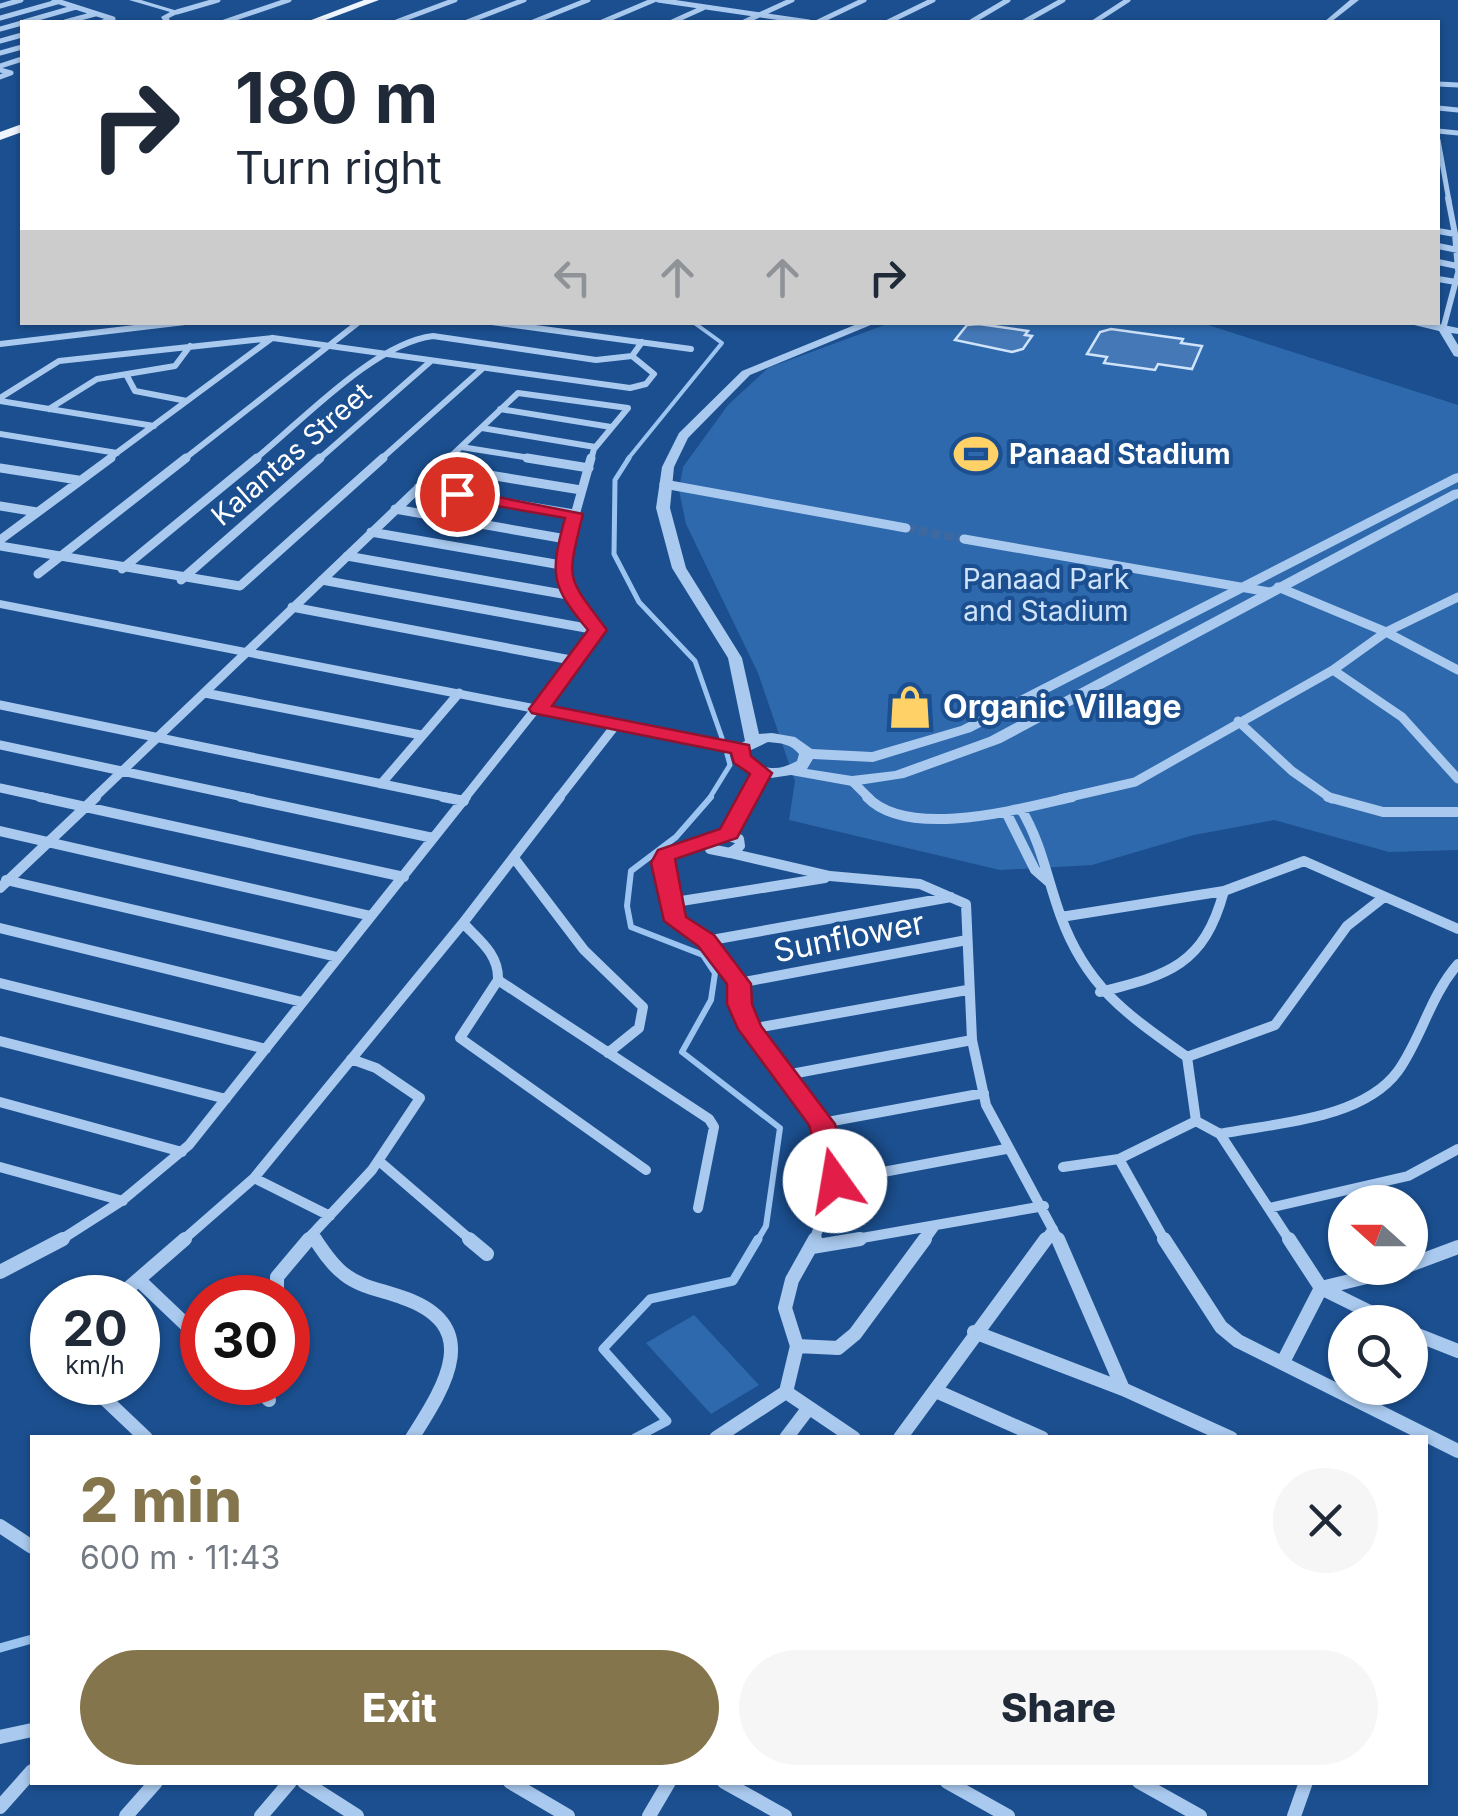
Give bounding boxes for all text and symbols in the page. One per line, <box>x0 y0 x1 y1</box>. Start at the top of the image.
text: 180 m <box>235 55 438 140</box>
icon: right <box>70 60 200 190</box>
text: Turn right <box>235 140 442 195</box>
icon: left <box>545 250 600 305</box>
icon: ahead <box>650 250 705 305</box>
icon: ahead <box>755 250 810 305</box>
icon: right <box>860 250 915 305</box>
street label: Kalantas Street <box>204 375 378 533</box>
sports icon: Panaad Stadium <box>952 430 1000 478</box>
place label: Panaad Stadium <box>1009 437 1230 471</box>
pin <box>415 452 500 537</box>
icon: arrive <box>430 467 485 522</box>
park label: Panaad Park and Stadium <box>963 562 1129 628</box>
shop icon: Organic Village <box>886 683 934 731</box>
place label: Organic Village <box>943 687 1181 726</box>
street label: Sunflower <box>770 903 928 970</box>
position arrow <box>783 1129 887 1233</box>
north arrow <box>1328 1185 1428 1285</box>
map controls <box>1328 1185 1428 1405</box>
speed limit sign: 30 <box>180 1275 310 1405</box>
text: 20 <box>62 1298 128 1358</box>
button: search <box>1328 1305 1428 1405</box>
text: km/h <box>65 1350 125 1380</box>
text: 2 min <box>80 1464 242 1536</box>
button: close <box>1273 1468 1378 1573</box>
text: 600 m · 11:43 <box>80 1538 280 1577</box>
button: Exit <box>80 1650 719 1765</box>
button: Share <box>739 1650 1378 1765</box>

